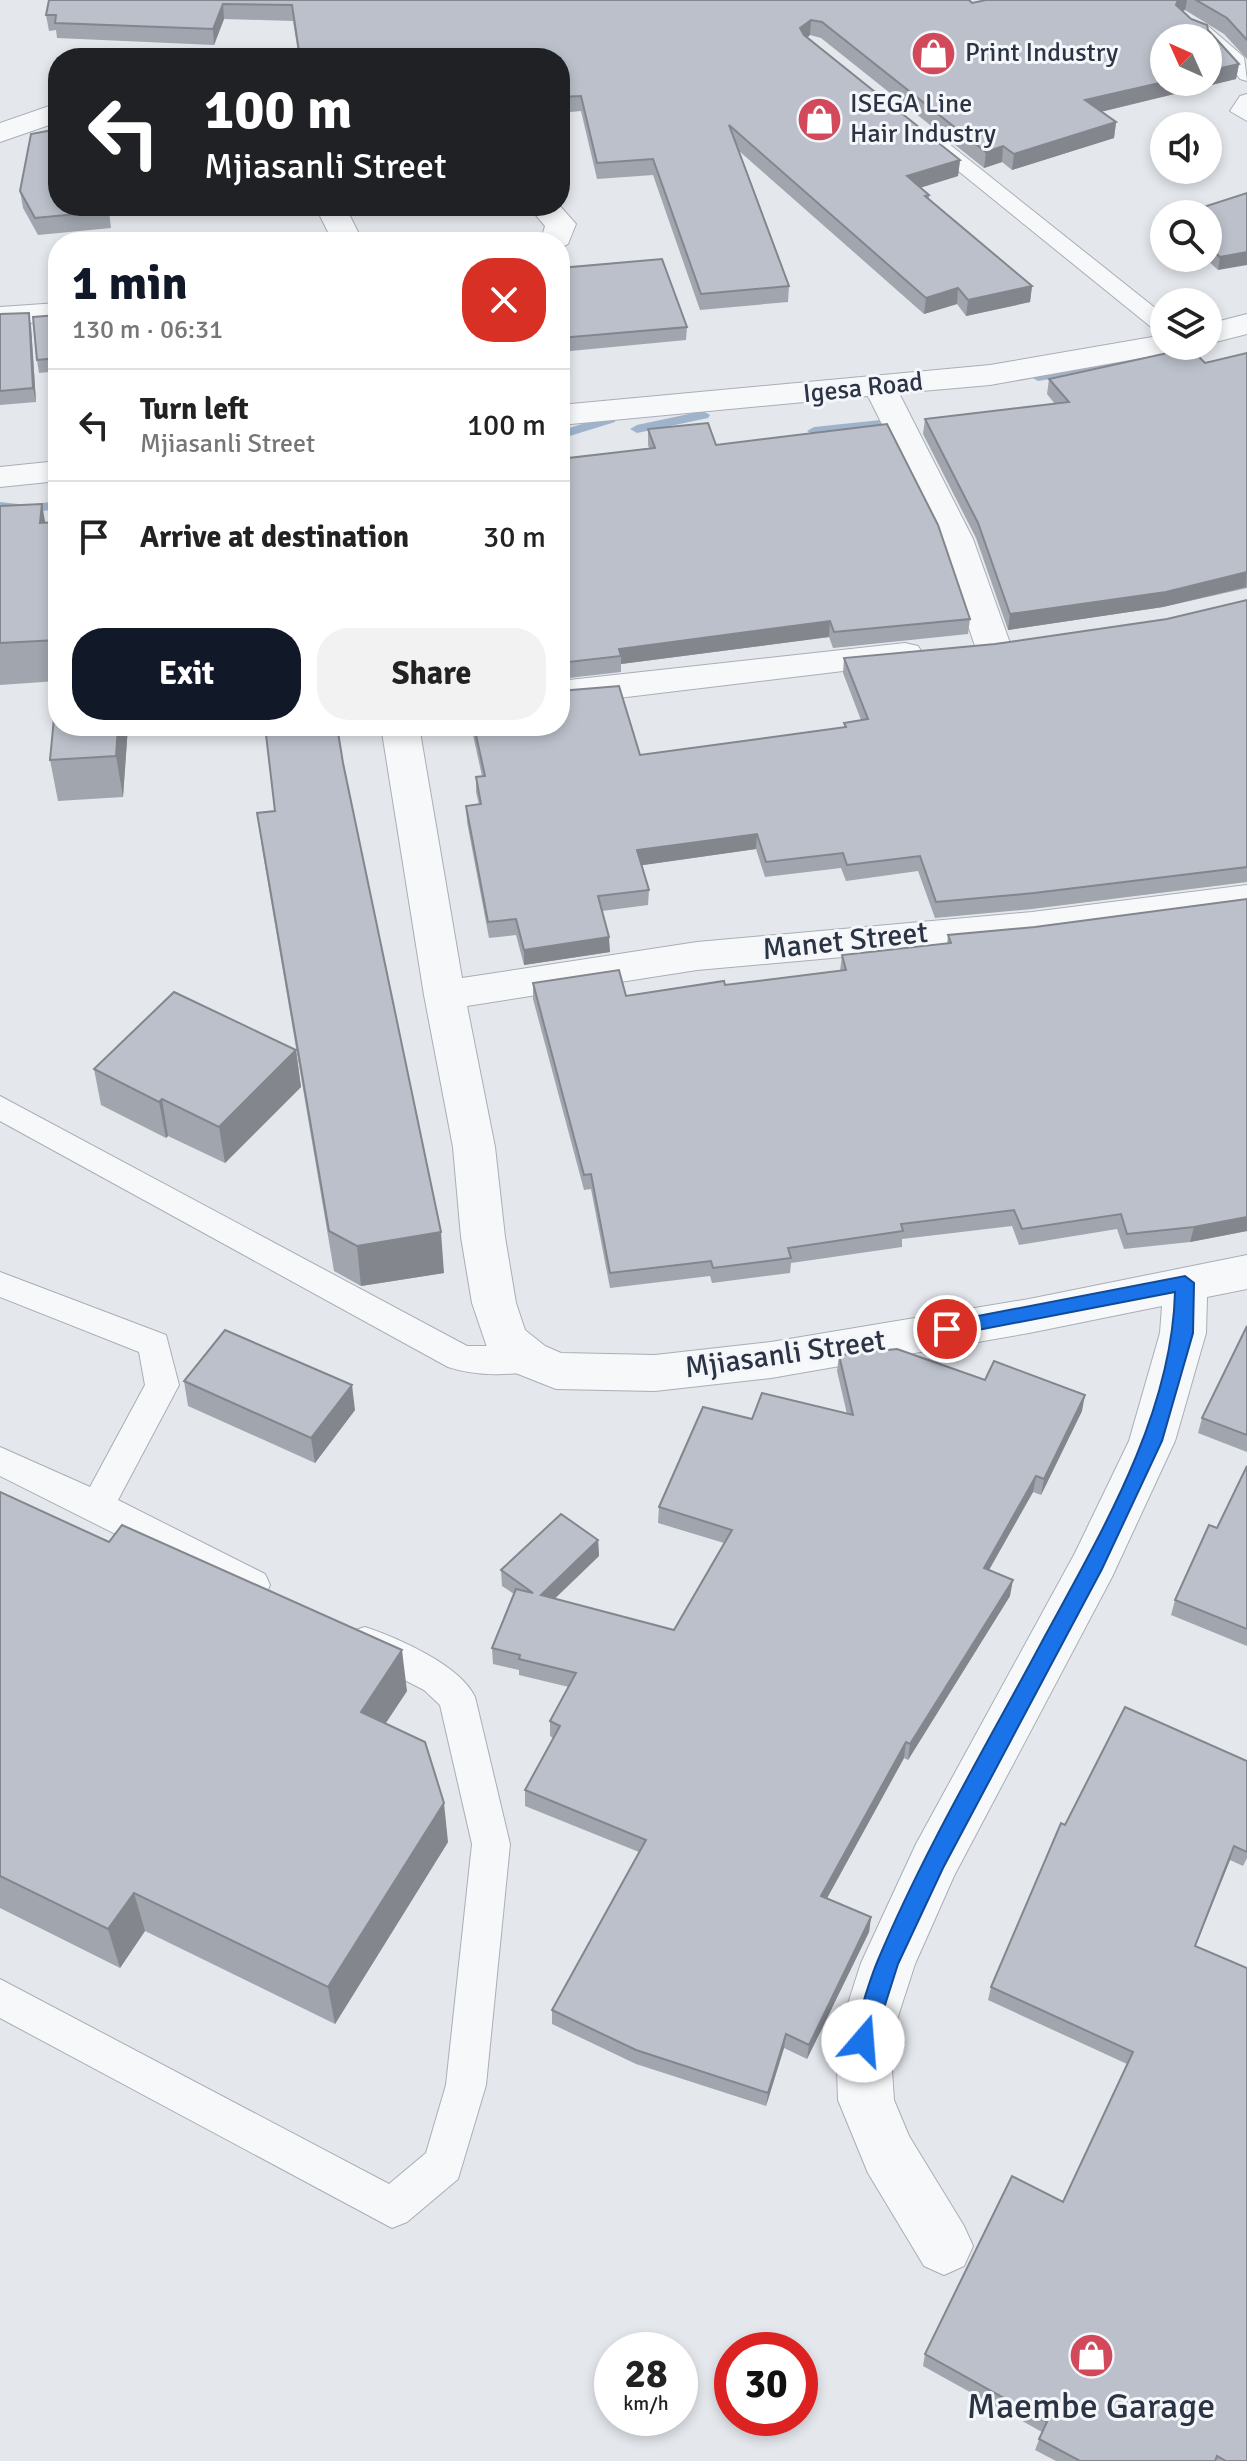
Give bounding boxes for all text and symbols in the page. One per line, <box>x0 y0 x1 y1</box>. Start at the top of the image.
north arrow <box>1150 24 1222 96</box>
map controls <box>1150 24 1222 360</box>
shop icon: Print Industry <box>910 29 958 77</box>
place label: Print Industry <box>965 37 1118 69</box>
text: 100 m <box>204 75 352 144</box>
icon: left <box>72 80 176 184</box>
place label: ISEGA Line Hair Industry <box>850 88 996 150</box>
shop icon: ISEGA Line Hair Industry <box>795 95 843 143</box>
button: sound <box>1150 112 1222 184</box>
text: Mjiasanli Street <box>204 144 447 189</box>
button: search <box>1150 200 1222 272</box>
text: 1 min <box>72 254 188 313</box>
button: close <box>462 258 546 342</box>
button: layers <box>1150 288 1222 360</box>
text: 130 m · 06:31 <box>72 314 223 346</box>
street label: Igesa Road <box>802 366 924 410</box>
text: Turn left <box>140 391 249 428</box>
icon: left <box>72 403 116 447</box>
text: 100 m <box>467 407 546 444</box>
text: Mjiasanli Street <box>140 428 315 460</box>
icon: arrive <box>72 515 116 559</box>
text: Arrive at destination <box>140 519 409 556</box>
text: 30 m <box>483 519 546 556</box>
button: Exit <box>72 628 301 720</box>
button: Share <box>317 628 546 720</box>
street label: Manet Street <box>760 914 930 968</box>
pin <box>913 1295 981 1363</box>
icon: arrive <box>925 1307 969 1351</box>
street label: Mjiasanli Street <box>682 1322 888 1386</box>
position arrow <box>821 1999 905 2083</box>
speed limit sign: 30 <box>714 2332 818 2436</box>
shop icon: Maembe Garage <box>1067 2332 1115 2380</box>
text: 28 <box>624 2349 668 2399</box>
place label: Maembe Garage <box>967 2384 1215 2429</box>
text: km/h <box>623 2391 669 2416</box>

